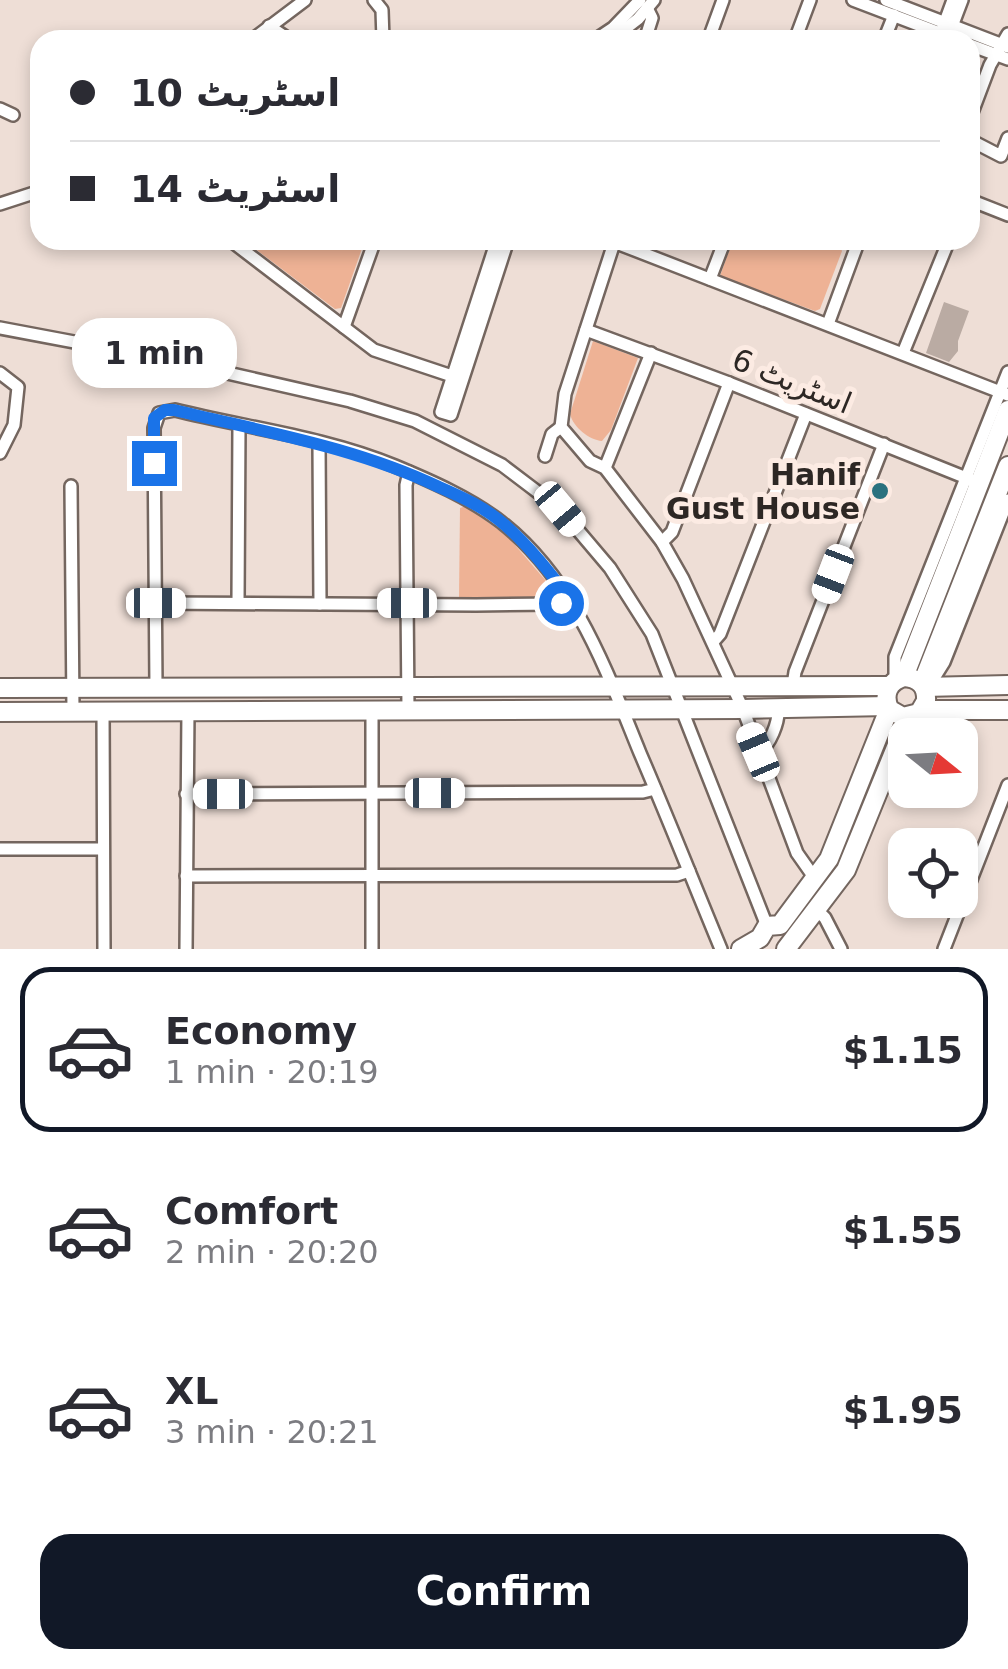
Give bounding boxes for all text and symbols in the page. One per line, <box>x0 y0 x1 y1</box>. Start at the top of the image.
text: اسٹریٹ 10 <box>130 71 340 115</box>
text: اسٹریٹ 14 <box>130 167 340 211</box>
callout: 1 min <box>72 318 236 388</box>
text: 1 min <box>104 334 205 372</box>
street label: اسٹریٹ 6 <box>727 341 857 421</box>
route end <box>132 441 177 486</box>
place label: Hanif Gust House <box>666 457 861 526</box>
car <box>529 476 591 542</box>
marker: Hanif Gust House <box>869 480 891 502</box>
car <box>808 541 858 607</box>
route start <box>539 581 584 626</box>
car <box>126 588 186 618</box>
car <box>377 588 437 618</box>
north arrow <box>888 718 978 808</box>
map controls <box>888 718 978 918</box>
car <box>732 719 784 785</box>
car <box>405 778 465 808</box>
car <box>193 779 253 809</box>
button: locate <box>888 828 978 918</box>
icon: car <box>45 1005 135 1095</box>
text: Economy <box>165 1009 357 1053</box>
text: $1.15 <box>843 1028 963 1072</box>
text: 1 min · 20:19 <box>165 1053 379 1091</box>
icon: car <box>45 1185 135 1275</box>
text: Comfort <box>165 1189 338 1233</box>
text: $1.55 <box>843 1208 963 1252</box>
text: 2 min · 20:20 <box>165 1233 379 1271</box>
icon: car <box>45 1365 135 1455</box>
text: XL <box>165 1369 219 1413</box>
text: $1.95 <box>843 1388 963 1432</box>
text: 3 min · 20:21 <box>165 1413 379 1451</box>
button: Confirm <box>40 1534 968 1649</box>

